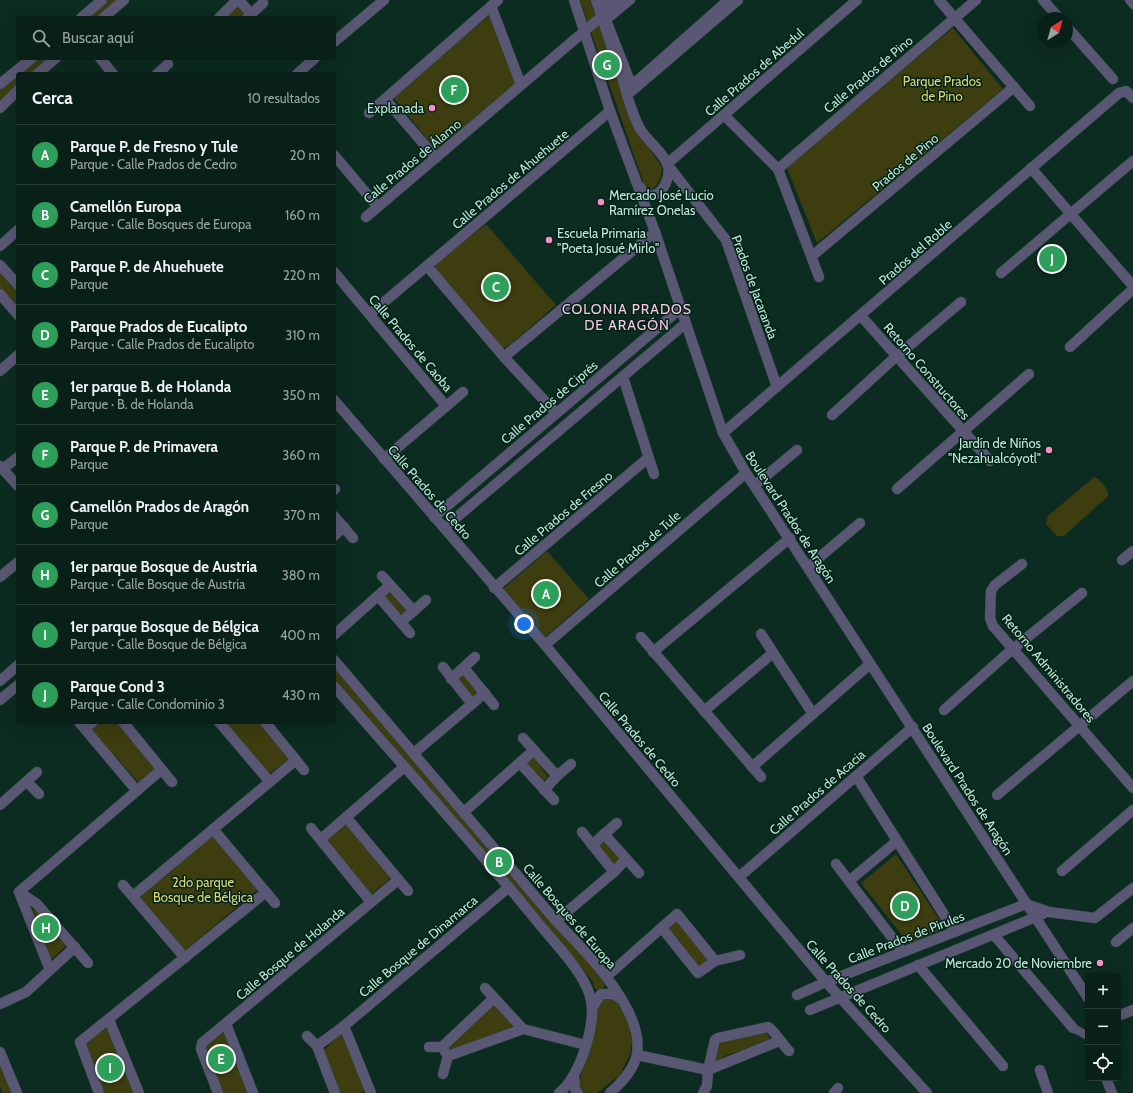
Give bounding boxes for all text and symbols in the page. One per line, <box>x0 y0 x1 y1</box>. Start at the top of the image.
north arrow <box>1037 12 1073 48</box>
search box <box>16 16 336 60</box>
street label: Calle Prados de Abedul <box>701 25 807 119</box>
icon: search <box>30 27 52 49</box>
text: Buscar aquí <box>62 29 134 47</box>
street label: Calle Prados de Pino <box>820 32 916 116</box>
pin: G <box>594 50 620 80</box>
park label: Parque Prados de Pino <box>903 73 982 104</box>
pin: F <box>441 75 467 105</box>
text: Cerca <box>32 88 73 108</box>
text: 10 resultados <box>248 90 320 106</box>
place label: Explanada <box>367 100 425 116</box>
marker: Explanada <box>427 103 437 113</box>
street label: Calle Prados de Álamo <box>359 115 464 207</box>
street label: Calle Prados de Ahuehuete <box>449 125 572 232</box>
street label: Prados de Pino <box>869 130 941 194</box>
text: Parque P. de Fresno y Tule <box>70 138 238 156</box>
text: A <box>41 147 49 163</box>
text: 20 m <box>290 147 320 163</box>
text: Parque · Calle Prados de Cedro <box>70 156 237 172</box>
place label: Mercado José Lucio Ramírez Onelas <box>609 187 714 218</box>
marker: Mercado José Lucio Ramírez Onelas <box>596 197 606 207</box>
text: Camellón Europa <box>70 198 181 216</box>
text: B <box>41 207 49 223</box>
text: 160 m <box>285 207 320 223</box>
text: Parque · Calle Bosques de Europa <box>70 216 251 232</box>
street label: Prados del Roble <box>875 216 955 288</box>
place label: Escuela Primaria "Poeta Josué Mirlo" <box>557 225 659 256</box>
street label: Prados de Jacaranda <box>729 233 782 342</box>
marker: Escuela Primaria "Poeta Josué Mirlo" <box>544 235 554 245</box>
pin: J <box>1039 244 1065 274</box>
text: Parque P. de Ahuehuete <box>70 258 224 276</box>
text: C <box>41 267 49 283</box>
text: 220 m <box>283 267 320 283</box>
pin: C <box>483 272 509 302</box>
text: Parque <box>70 276 108 292</box>
street label: Calle Prados de Caoba <box>366 291 457 395</box>
district label: COLONIA PRADOS DE ARAGÓN <box>562 300 692 334</box>
text: Parque Prados de Eucalipto <box>70 318 247 336</box>
street label: Retorno Constructores <box>880 319 974 423</box>
text: D <box>40 327 50 343</box>
text: 310 m <box>285 327 320 343</box>
text: Parque · Calle Prados de Eucalipto <box>70 336 254 352</box>
street label: Calle Prados de Ciprés <box>497 356 601 447</box>
text: 1er parque B. de Holanda <box>70 378 231 396</box>
text: E <box>41 387 49 403</box>
text: 350 m <box>283 387 320 403</box>
text: Parque · B. de Holanda <box>70 396 193 412</box>
place label: Jardín de Niños "Nezahualcóyotl" <box>948 435 1042 466</box>
text: Parque P. de Primavera <box>70 438 218 456</box>
street label: Calle Prados de Cedro <box>385 442 475 542</box>
marker: Jardín de Niños "Nezahualcóyotl" <box>1044 445 1054 455</box>
text: F <box>42 447 48 463</box>
text: 360 m <box>282 447 320 463</box>
street label: Boulevard Prados de Aragón <box>742 448 840 586</box>
text: Parque <box>70 456 108 472</box>
street label: Calle Prados de Fresno <box>511 467 615 559</box>
text: Camellón Prados de Aragón <box>70 498 249 516</box>
text: G <box>41 507 49 523</box>
text: 370 m <box>283 507 320 523</box>
street label: Calle Prados de Tule <box>591 507 684 591</box>
text: Parque <box>70 516 108 532</box>
text: 1er parque Bosque de Austria <box>70 558 257 576</box>
text: H <box>40 567 50 583</box>
text: 380 m <box>282 567 320 583</box>
text: Parque · Calle Bosque de Austria <box>70 576 245 592</box>
pin: A <box>533 579 559 609</box>
street label: Retorno Administradores <box>999 610 1099 726</box>
your location <box>514 614 534 634</box>
text: 1er parque Bosque de Bélgica <box>70 618 259 636</box>
text: I <box>43 627 47 643</box>
text: 400 m <box>280 627 320 643</box>
text: Parque · Calle Bosque de Bélgica <box>70 636 247 652</box>
text: Parque Cond 3 <box>70 678 165 696</box>
text: J <box>43 687 47 703</box>
text: 430 m <box>282 687 320 703</box>
street label: Calle Prados de Cedro <box>595 688 685 790</box>
text: Parque · Calle Condominio 3 <box>70 696 225 712</box>
street label: Boulevard Prados de Aragón <box>919 720 1017 858</box>
street label: Calle Prados de Acacia <box>766 745 869 838</box>
pin: B <box>486 847 512 877</box>
street label: Calle Bosques de Europa <box>520 860 621 973</box>
park label: 2do parque Bosque de Bélgica <box>153 874 254 905</box>
street label: Calle Bosque de Dinamarca <box>355 891 481 1000</box>
pin: D <box>892 891 918 921</box>
street label: Calle Bosque de Holanda <box>232 902 348 1003</box>
street label: Calle Prados de Pirules <box>846 907 967 967</box>
pin: H <box>33 913 59 943</box>
street label: Calle Prados de Cedro <box>803 936 895 1036</box>
place label: Mercado 20 de Noviembre <box>945 955 1092 971</box>
marker: Mercado 20 de Noviembre <box>1095 958 1105 968</box>
map controls <box>1085 973 1121 1081</box>
button: + <box>1085 973 1121 1009</box>
button: − <box>1085 1009 1121 1045</box>
pin: E <box>208 1044 234 1074</box>
button: locate <box>1085 1045 1121 1081</box>
pin: I <box>97 1053 123 1083</box>

